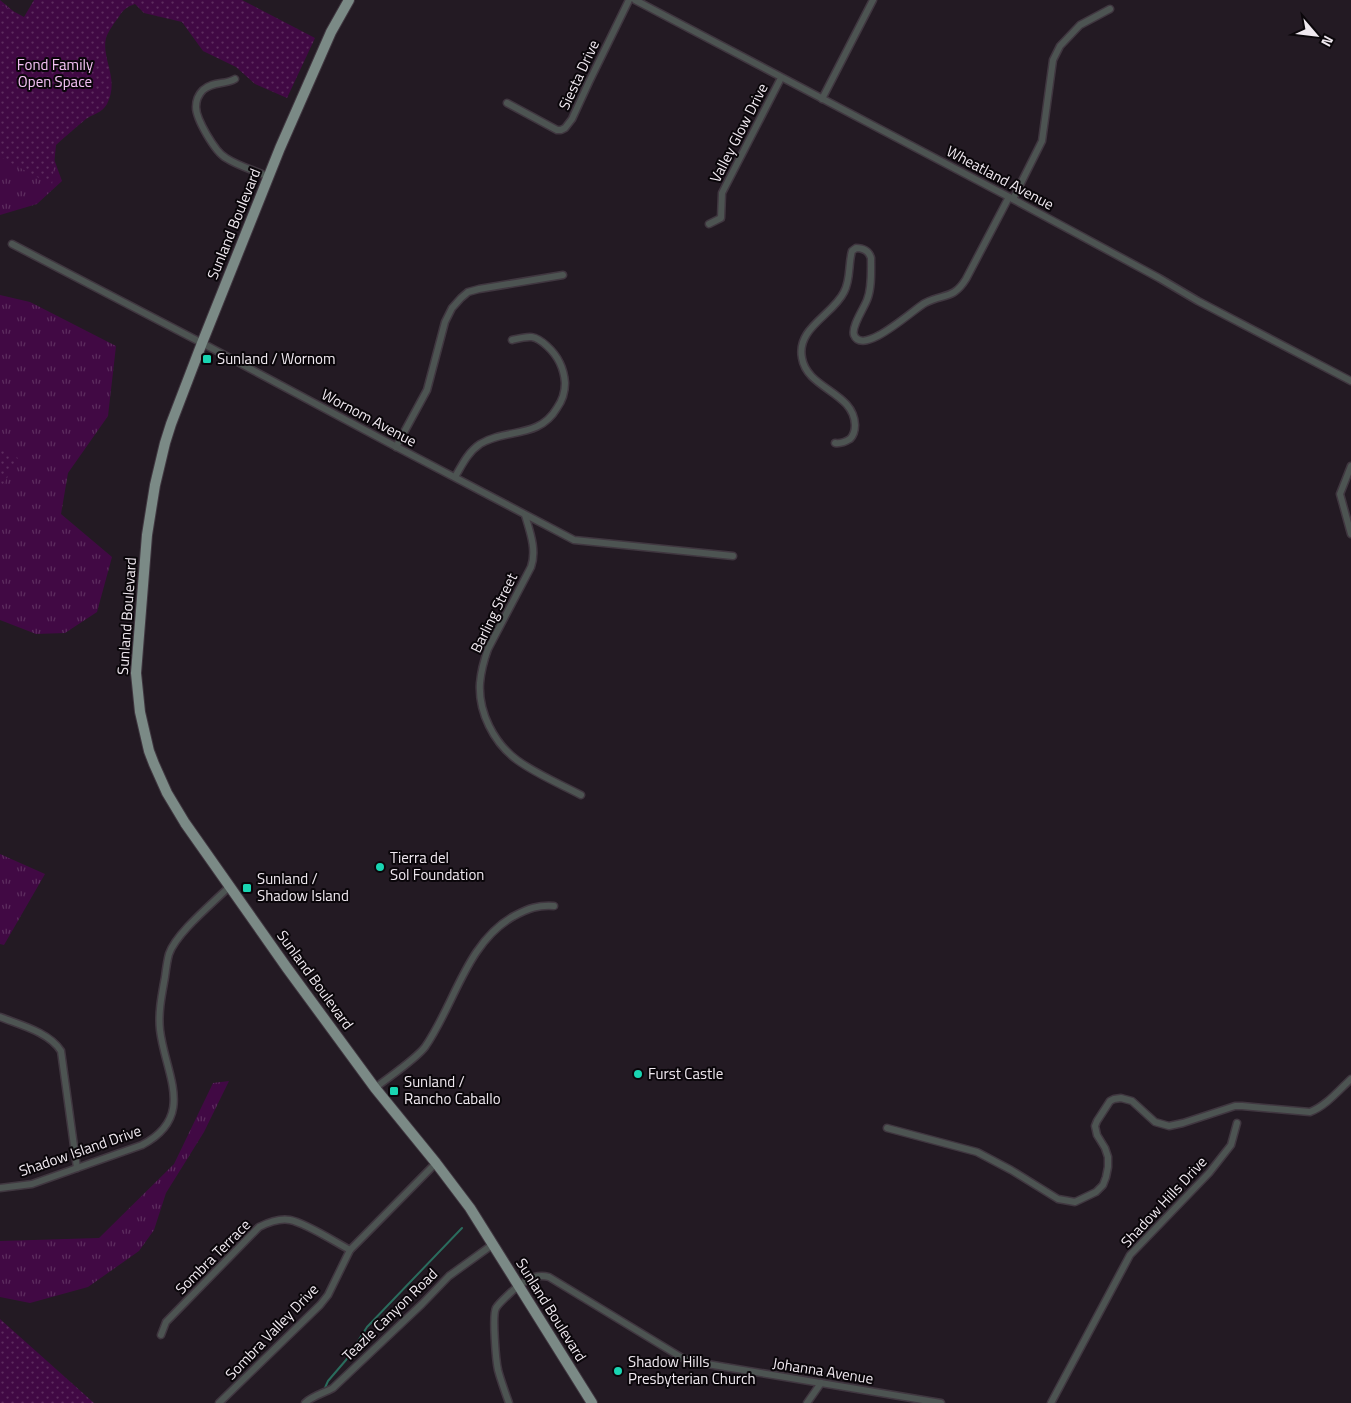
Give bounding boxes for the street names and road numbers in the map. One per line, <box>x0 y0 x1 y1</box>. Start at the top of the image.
street label: Siesta Drive <box>552 36 605 114</box>
street label: Valley Glow Drive <box>704 79 774 186</box>
street label: Wheatland Avenue <box>942 139 1058 216</box>
street label: Sunland Boulevard <box>201 165 266 283</box>
street label: Wornom Avenue <box>318 383 421 452</box>
street label: Sunland Boulevard <box>111 556 142 676</box>
street label: Barling Street <box>464 568 523 657</box>
street label: Sunland Boulevard <box>271 925 359 1034</box>
street label: Shadow Island Drive <box>16 1119 144 1182</box>
street label: Shadow Hills Drive <box>1115 1151 1212 1253</box>
street label: Sombra Terrace <box>170 1214 256 1300</box>
street label: Sunland Boulevard <box>510 1254 592 1366</box>
street label: Teazle Canyon Road <box>337 1263 443 1366</box>
street label: Sombra Valley Drive <box>220 1278 324 1385</box>
street label: Johanna Avenue <box>771 1351 875 1390</box>

